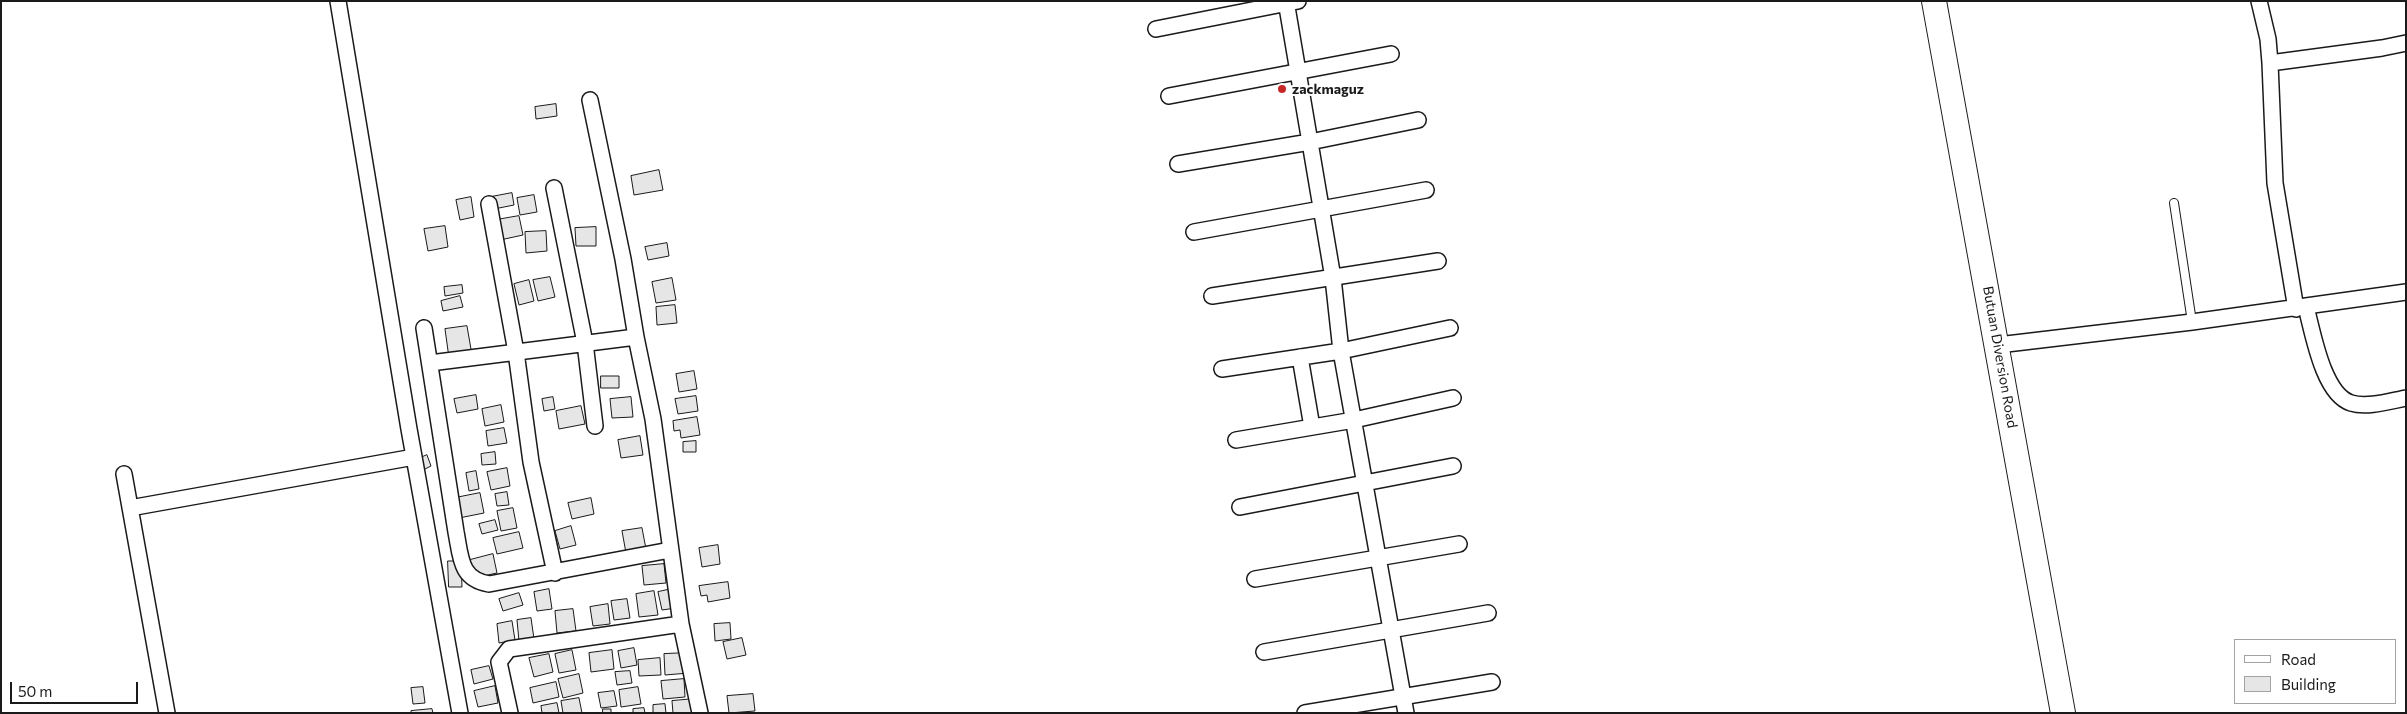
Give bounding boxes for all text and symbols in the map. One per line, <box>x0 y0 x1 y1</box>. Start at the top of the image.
place label: zackmaguz <box>1292 81 1364 97</box>
marker: zackmaguz <box>1276 83 1288 95</box>
street label: Butuan Diversion Road <box>1979 285 2021 429</box>
legend <box>2234 639 2397 704</box>
text: Road <box>2281 650 2316 668</box>
scale bar <box>12 672 140 704</box>
text: Building <box>2281 675 2336 693</box>
text: 50 m <box>18 682 52 700</box>

